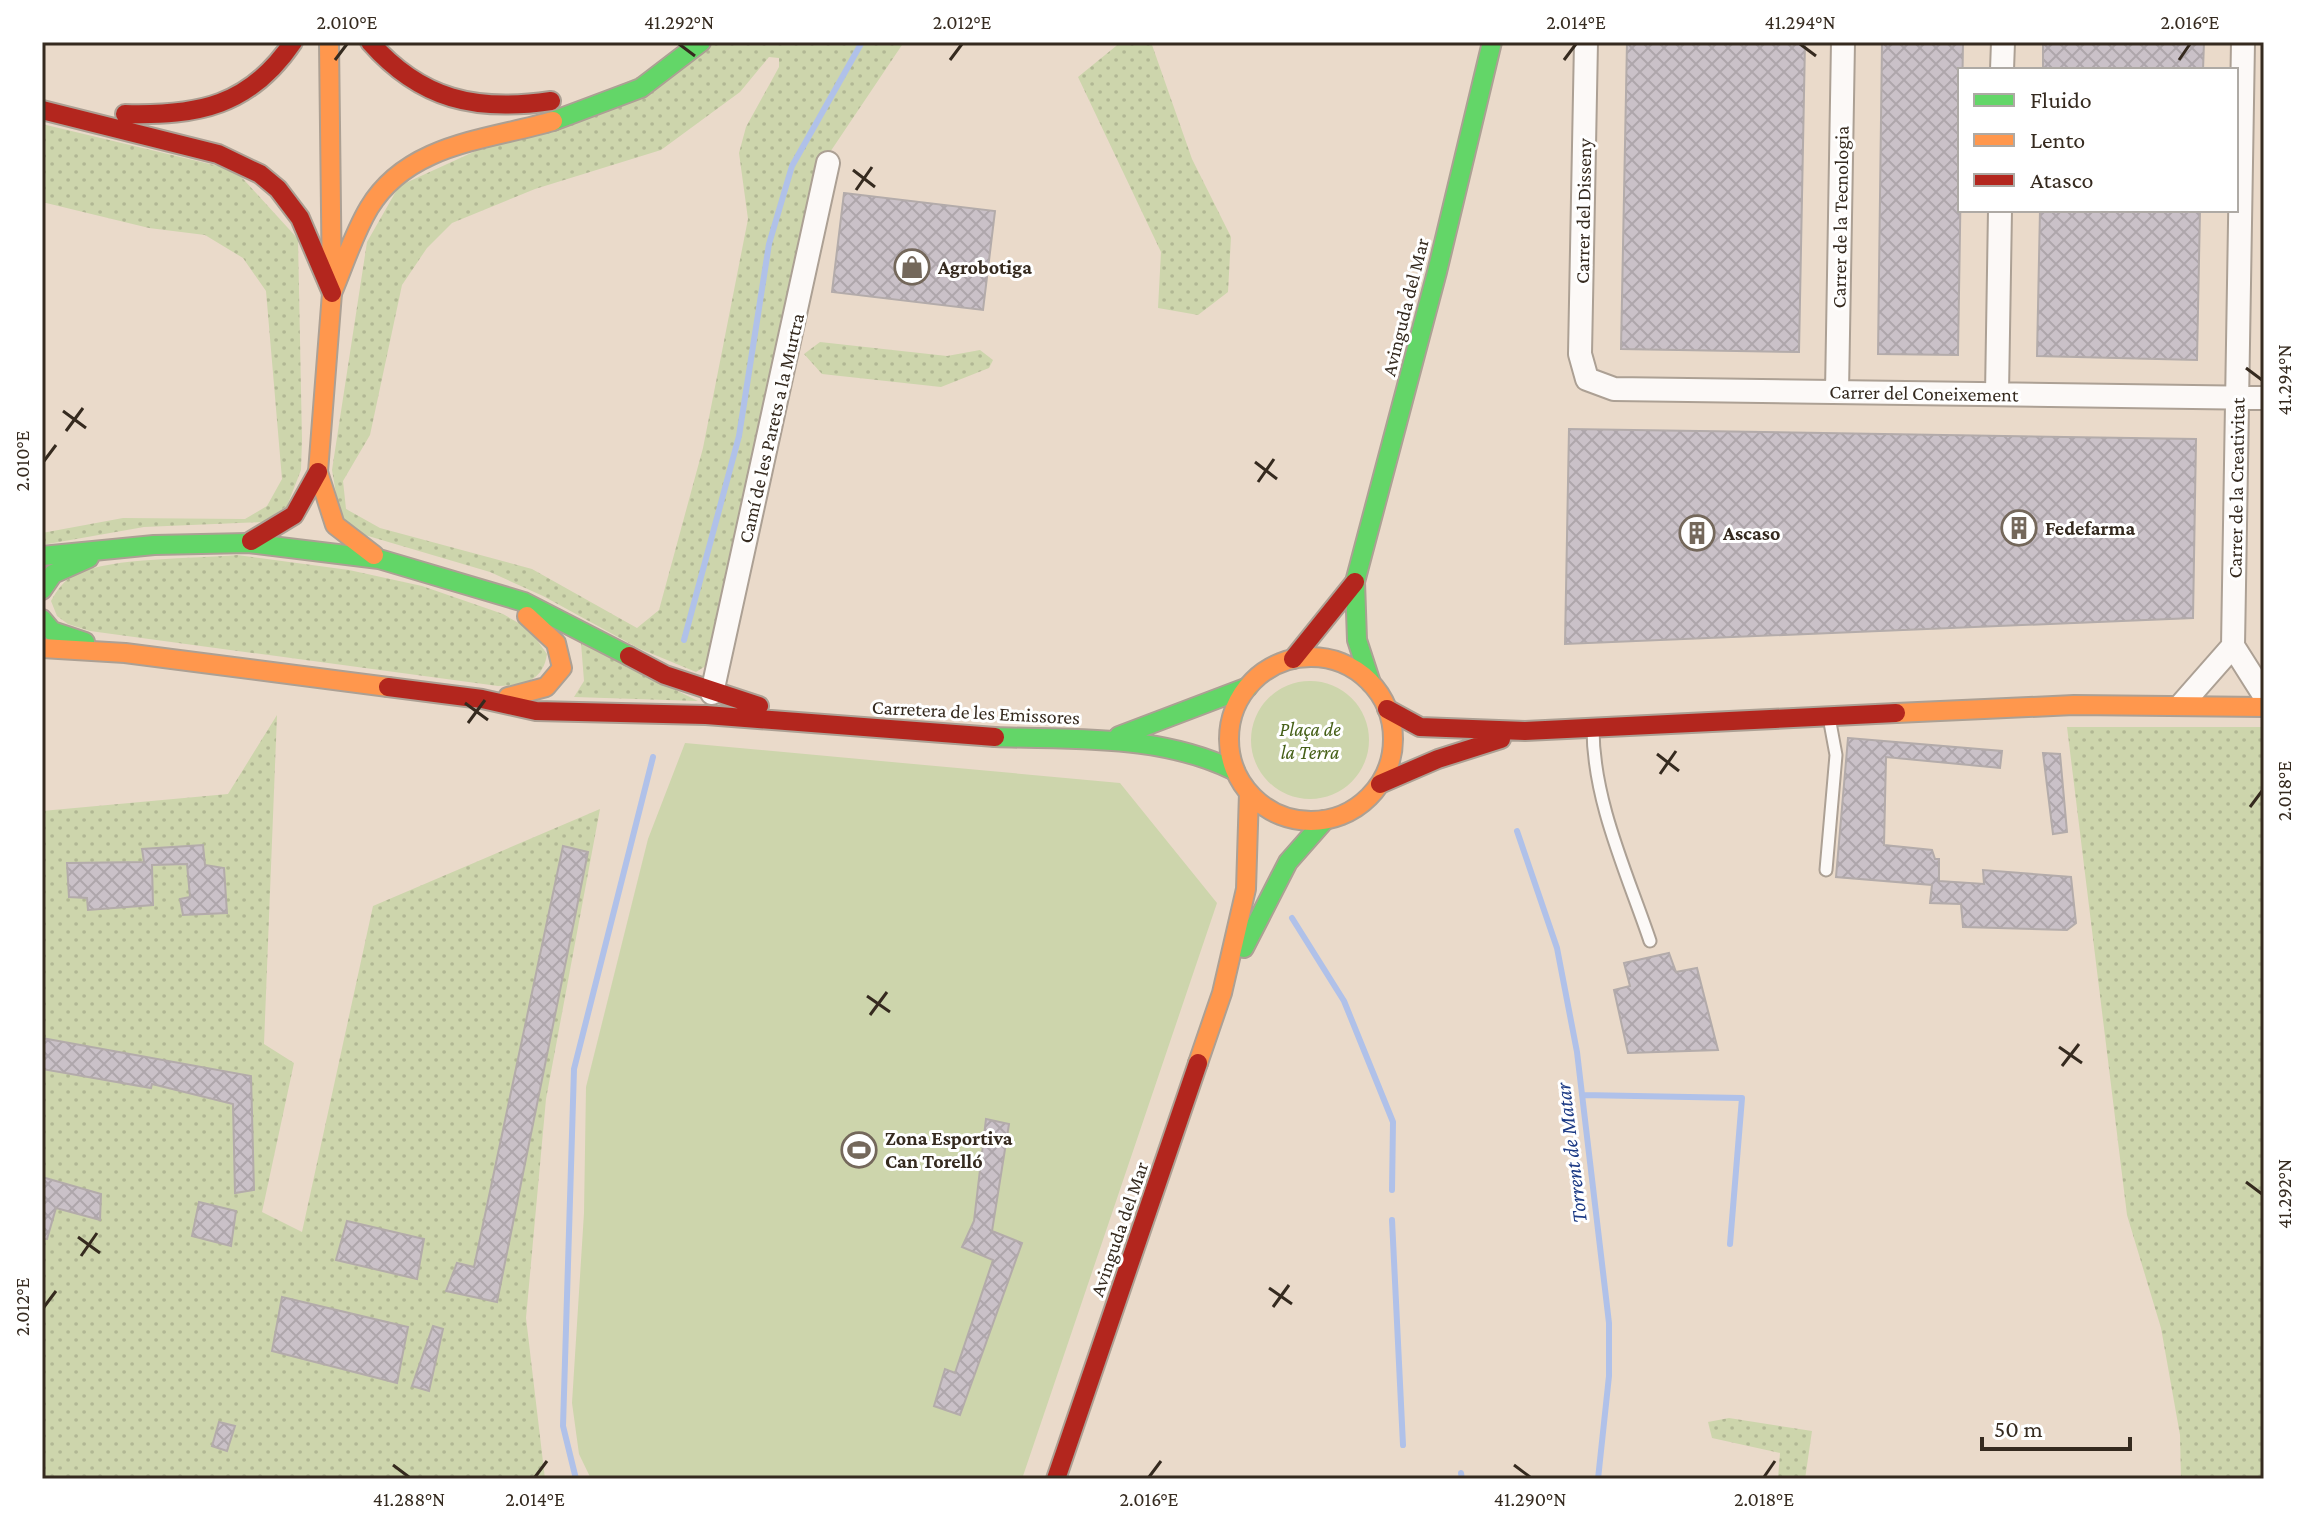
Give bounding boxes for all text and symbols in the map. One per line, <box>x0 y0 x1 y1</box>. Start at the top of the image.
text: 2.010°E <box>317 11 378 33</box>
text: 41.292°N <box>644 11 714 33</box>
text: 2.012°E <box>933 11 991 33</box>
text: 2.014°E <box>1546 11 1606 33</box>
text: 41.294°N <box>1764 11 1836 33</box>
text: 2.016°E <box>2161 11 2220 33</box>
legend <box>1958 68 2238 212</box>
text: Fluido <box>2030 86 2092 113</box>
street label: Carrer de la Tecnologia <box>1827 125 1854 309</box>
text: Lento <box>2030 126 2085 153</box>
street label: Carrer del Disseny <box>1571 137 1596 284</box>
text: Atasco <box>2030 166 2094 193</box>
street label: Avinguda del Mar <box>1377 236 1434 378</box>
shop icon: Agrobotiga <box>893 248 931 286</box>
place label: Agrobotiga <box>937 256 1032 278</box>
street label: Camí de les Parets a la Murtra <box>734 311 808 545</box>
text: 41.294°N <box>2273 344 2295 416</box>
street label: Carrer del Coneixement <box>1829 380 2019 406</box>
street label: Carrer de la Creativitat <box>2223 397 2249 579</box>
text: 2.010°E <box>11 430 33 491</box>
building icon: Fedefarma <box>2000 509 2038 547</box>
building icon: Ascaso <box>1678 514 1716 552</box>
place label: Fedefarma <box>2045 517 2136 539</box>
place label: Ascaso <box>1722 522 1780 544</box>
street label: Carretera de les Emissores <box>871 696 1081 728</box>
park label: Plaça de la Terra <box>1279 718 1341 763</box>
text: 2.018°E <box>2273 761 2295 821</box>
water label: Torrent de Matar <box>1550 1080 1592 1225</box>
place label: Zona Esportiva Can Torelló <box>885 1127 1013 1172</box>
sports icon: Zona Esportiva Can Torelló <box>840 1131 878 1169</box>
street label: Avinguda del Mar <box>1086 1159 1153 1300</box>
text: 41.292°N <box>2273 1159 2295 1229</box>
text: 2.012°E <box>11 1278 33 1336</box>
scale bar <box>1982 1401 2130 1451</box>
text: 50 m <box>1994 1415 2043 1442</box>
text: 41.288°N <box>373 1488 445 1510</box>
text: 2.014°E <box>505 1488 565 1510</box>
text: 2.016°E <box>1120 1488 1179 1510</box>
text: 41.290°N <box>1494 1488 1566 1510</box>
text: 2.018°E <box>1734 1488 1794 1510</box>

